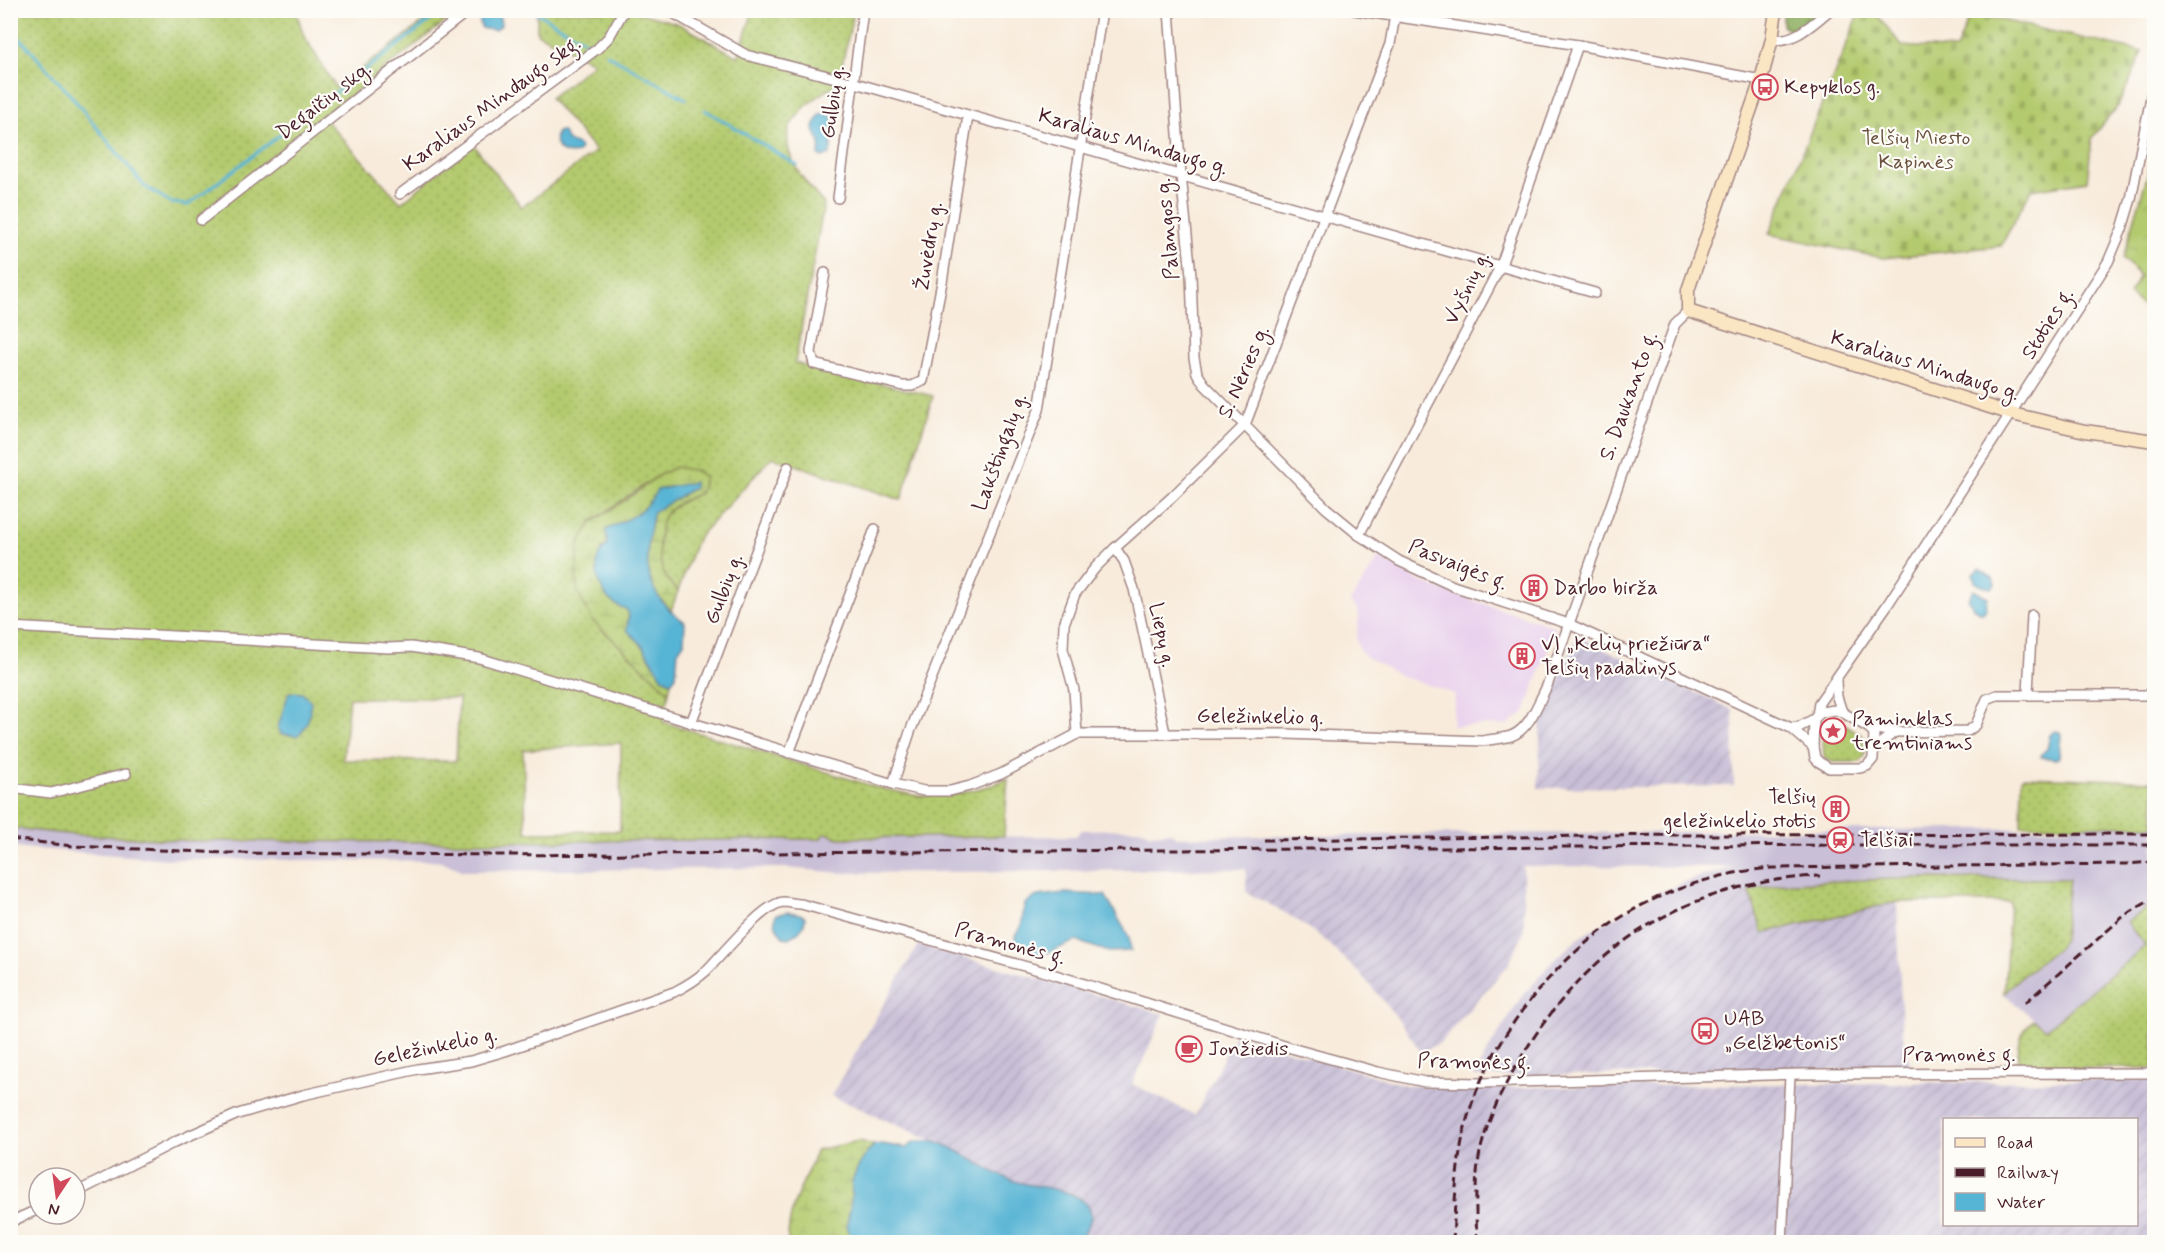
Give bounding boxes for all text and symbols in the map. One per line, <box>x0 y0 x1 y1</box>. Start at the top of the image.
street label: Karaliaus Mindaugo skg. <box>397 30 588 180</box>
street label: Degaičių skg. <box>271 55 379 149</box>
street label: Gulbių g. <box>814 64 852 140</box>
bus stop icon: Kepyklos g. <box>1750 72 1780 102</box>
place label: Kepyklos g. <box>1784 73 1880 101</box>
street label: Karaliaus Mindaugo g. <box>1034 102 1231 184</box>
park label: Telšių Miesto Kapinės <box>1861 124 1971 176</box>
street label: Palangos g. <box>1150 177 1187 281</box>
street label: Žuvėdrų g. <box>908 200 950 292</box>
street label: Vyšnių g. <box>1437 247 1497 329</box>
street label: Stoties g. <box>2015 283 2083 366</box>
street label: S. Nėries g. <box>1211 321 1278 423</box>
street label: Karaliaus Mindaugo g. <box>1827 324 2023 410</box>
street label: S. Daukanto g. <box>1593 328 1667 465</box>
street label: Lakštingalų g. <box>966 389 1036 515</box>
street label: Pasvaigės g. <box>1404 532 1512 599</box>
street label: Gulbių g. <box>698 550 750 628</box>
building icon: Darbo birža <box>1519 573 1549 603</box>
place label: Darbo birža <box>1553 574 1658 602</box>
street label: Liepų g. <box>1142 600 1182 670</box>
place label: VĮ „Kelių priežiūra“ Telšių padalinys <box>1541 630 1711 682</box>
building icon: VĮ „Kelių priežiūra“ Telšių padalinys <box>1507 641 1537 671</box>
street label: Geležinkelio g. <box>1196 702 1324 732</box>
place label: Paminklas tremtiniams <box>1851 705 1972 757</box>
place icon: Paminklas tremtiniams <box>1818 716 1848 746</box>
place label: Telšių geležinkelio stotis <box>1663 783 1816 835</box>
building icon: Telšių geležinkelio stotis <box>1821 794 1851 824</box>
station icon: Telšiai <box>1825 825 1855 855</box>
place label: Telšiai <box>1860 826 1913 854</box>
street label: Pramonės g. <box>951 916 1068 974</box>
place label: UAB „Gelžbetonis“ <box>1724 1005 1846 1057</box>
bus stop icon: UAB „Gelžbetonis“ <box>1690 1016 1720 1046</box>
street label: Geležinkelio g. <box>370 1020 500 1074</box>
cafe icon: Jonžiedis <box>1174 1034 1204 1064</box>
place label: Jonžiedis <box>1208 1035 1288 1063</box>
street label: Pramonės g. <box>1902 1041 2016 1071</box>
street label: Pramonės g. <box>1417 1047 1531 1079</box>
legend <box>1943 1118 2138 1226</box>
text: Road <box>1997 1131 2033 1155</box>
text: Railway <box>1997 1161 2059 1185</box>
north arrow <box>27 1166 87 1226</box>
text: Water <box>1997 1191 2046 1215</box>
text: N <box>46 1198 62 1221</box>

